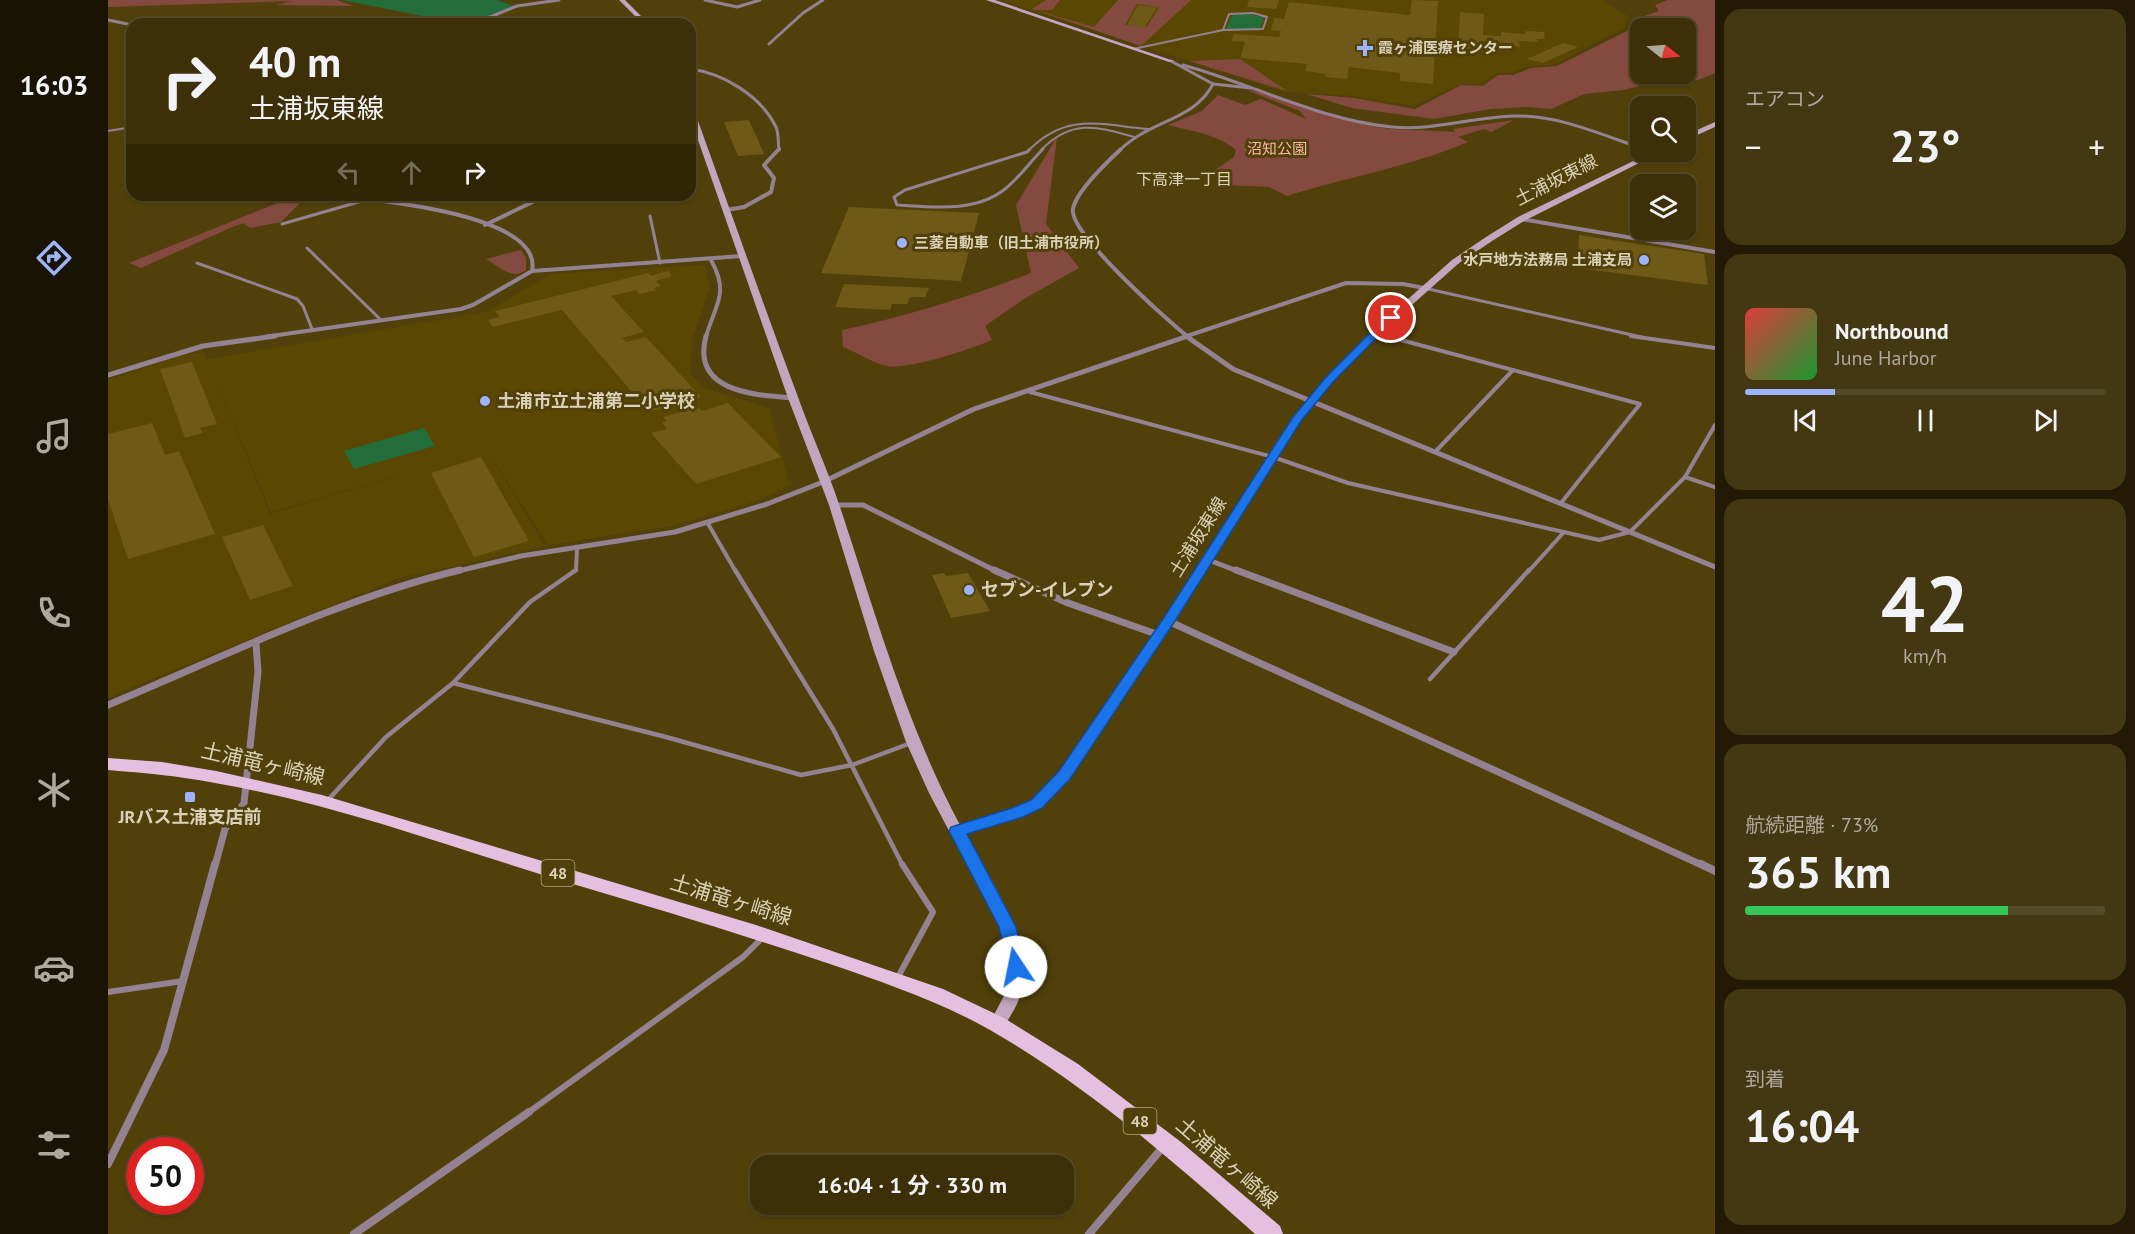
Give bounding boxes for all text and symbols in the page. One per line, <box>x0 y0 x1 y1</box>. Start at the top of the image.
north arrow <box>1630 18 1696 84</box>
map controls <box>1630 18 1696 240</box>
text: 40 m <box>249 34 341 89</box>
place label: 霞ヶ浦医療センター <box>1378 38 1513 57</box>
marker: 霞ヶ浦医療センター <box>1356 39 1374 57</box>
icon: right <box>150 42 228 120</box>
text: 16:03 <box>20 68 88 102</box>
text: エアコン <box>1745 86 1825 112</box>
text: 土浦坂東線 <box>249 91 384 125</box>
button: search <box>1630 96 1696 162</box>
text: 23° <box>1890 116 1960 174</box>
text: − <box>1745 125 1762 168</box>
text: + <box>2088 125 2105 168</box>
park label: 沼知公園 <box>1247 139 1307 158</box>
street label: 土浦坂東線 <box>1510 149 1601 210</box>
icon: left <box>332 156 365 189</box>
icon: ahead <box>395 156 428 189</box>
icon: right <box>458 156 491 189</box>
district label: 下高津一丁目 <box>1136 169 1232 189</box>
button: layers <box>1630 174 1696 240</box>
place label: 三菱自動車（旧土浦市役所） <box>914 233 1109 252</box>
marker: 三菱自動車（旧土浦市役所） <box>895 236 909 250</box>
icon: directions <box>33 237 75 279</box>
place label: 水戸地方法務局 土浦支局 <box>1463 250 1632 269</box>
marker: 水戸地方法務局 土浦支局 <box>1637 253 1651 267</box>
pin <box>1365 292 1416 343</box>
icon: arrive <box>1374 301 1407 334</box>
text: Northbound <box>1835 317 1949 345</box>
text: June Harbor <box>1835 345 1937 371</box>
place label: 土浦市立土浦第二小学校 <box>497 389 695 412</box>
marker: 土浦市立土浦第二小学校 <box>478 394 492 408</box>
icon: previous <box>1789 404 1822 437</box>
icon: pause <box>1909 404 1942 437</box>
icon: next <box>2029 404 2062 437</box>
icon: music <box>33 415 75 457</box>
street label: 土浦坂東線 <box>1164 492 1231 581</box>
text: 42 <box>1881 553 1969 654</box>
place label: セブン-イレブン <box>981 578 1113 601</box>
marker: セブン-イレブン <box>962 583 976 597</box>
icon: phone <box>33 592 75 634</box>
text: km/h <box>1903 643 1947 669</box>
street label: 土浦竜ヶ崎線 <box>199 736 328 791</box>
icon: climate <box>33 769 75 811</box>
marker: JRバス土浦支店前 <box>183 790 197 804</box>
place label: JRバス土浦支店前 <box>118 805 261 828</box>
text: 航続距離 · 73% <box>1745 812 1878 838</box>
text: 365 km <box>1745 842 1891 900</box>
road number: 48 <box>542 860 574 886</box>
street label: 土浦竜ヶ崎線 <box>667 868 795 931</box>
position arrow <box>984 935 1048 999</box>
icon: car <box>33 947 75 989</box>
text: 到着 <box>1745 1066 1785 1092</box>
text: 16:04 <box>1745 1096 1859 1154</box>
road number: 48 <box>1124 1108 1156 1134</box>
street label: 土浦竜ヶ崎線 <box>1171 1111 1284 1214</box>
icon: filters <box>33 1124 75 1166</box>
speed limit sign: 50 <box>126 1137 204 1215</box>
text: 16:04 · 1 分 · 330 m <box>817 1171 1007 1199</box>

